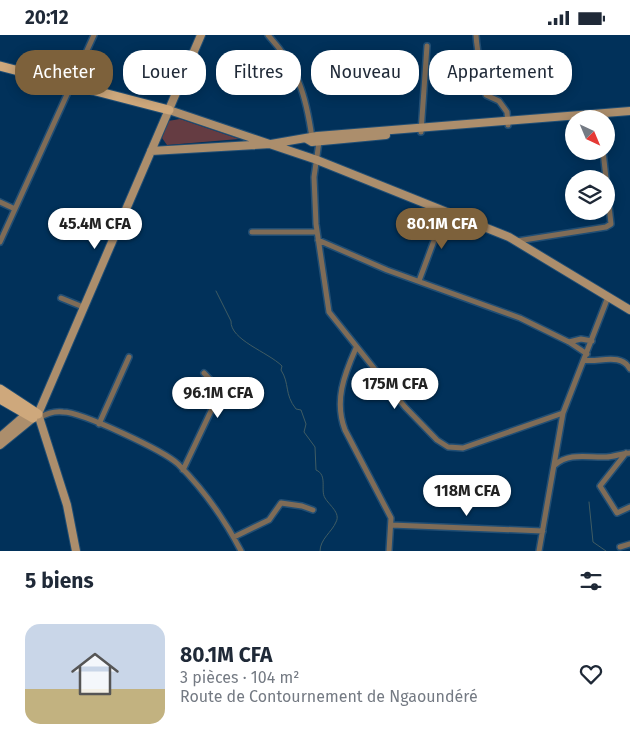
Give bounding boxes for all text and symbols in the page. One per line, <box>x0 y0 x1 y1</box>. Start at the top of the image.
text: 20:12 <box>25 6 69 29</box>
chip: Acheter <box>15 50 113 95</box>
chip: Louer <box>123 50 206 95</box>
chip: Filtres <box>216 50 301 95</box>
chip: Nouveau <box>311 50 419 95</box>
chip: Appartement <box>429 50 572 95</box>
north arrow <box>565 110 615 160</box>
map controls <box>565 110 615 220</box>
button: layers <box>565 170 615 220</box>
pin: 45.4M CFA <box>38 207 152 250</box>
pin: 80.1M CFA <box>385 207 499 250</box>
text: 45.4M CFA <box>59 214 131 233</box>
text: 80.1M CFA <box>407 214 477 233</box>
pin: 175M CFA <box>343 367 447 410</box>
text: 175M CFA <box>362 374 428 393</box>
pin: 96.1M CFA <box>161 377 275 419</box>
text: 96.1M CFA <box>183 383 253 402</box>
pin: 118M CFA <box>415 475 519 517</box>
text: 118M CFA <box>434 481 500 500</box>
icon: filters <box>577 567 605 595</box>
text: 5 biens <box>25 568 94 594</box>
text: 80.1M CFA <box>180 642 272 668</box>
icon: home <box>65 644 125 704</box>
icon: heart <box>577 660 605 688</box>
text: 3 pièces · 104 m² <box>180 668 299 687</box>
text: Route de Contournement de Ngaoundéré <box>180 687 478 706</box>

